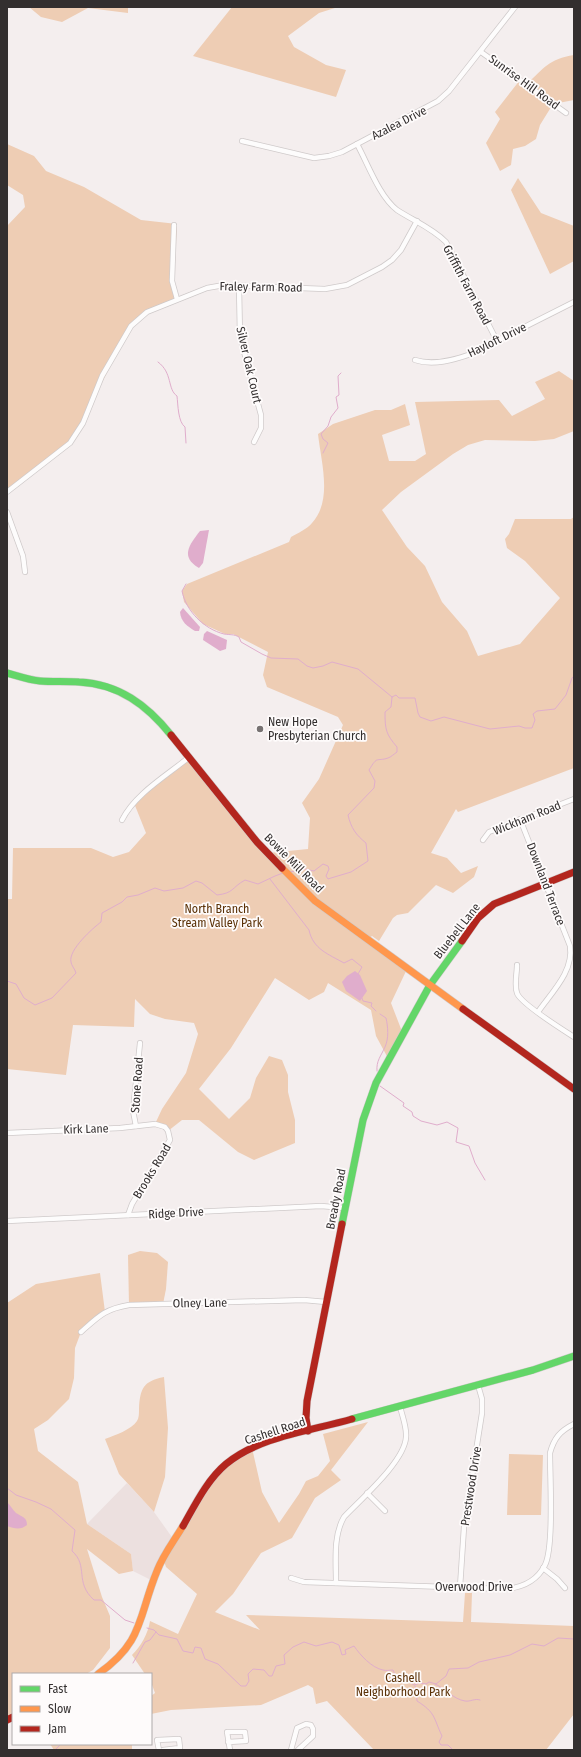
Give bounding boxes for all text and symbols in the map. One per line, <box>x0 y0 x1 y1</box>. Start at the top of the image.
street label: Sunrise Hill Road <box>486 52 562 112</box>
street label: Azalea Drive <box>369 103 429 143</box>
street label: Griffith Farm Road <box>440 243 494 327</box>
street label: Fraley Farm Road <box>219 279 303 295</box>
street label: Hayloft Drive <box>465 320 529 360</box>
street label: Silver Oak Court <box>233 325 265 405</box>
place label: New Hope Presbyterian Church <box>268 715 366 743</box>
marker: New Hope Presbyterian Church <box>255 724 265 734</box>
street label: Wickham Road <box>491 798 563 838</box>
street label: Bowie Mill Road <box>261 830 327 896</box>
street label: Downland Terrace <box>524 841 568 927</box>
street label: Bluebell Lane <box>431 900 483 962</box>
park label: North Branch Stream Valley Park <box>172 902 263 930</box>
street label: Stone Road <box>128 1057 146 1113</box>
street label: Kirk Lane <box>63 1121 109 1137</box>
street label: Brooks Road <box>130 1141 174 1201</box>
street label: Bready Road <box>323 1167 349 1231</box>
street label: Ridge Drive <box>148 1205 204 1221</box>
street label: Olney Lane <box>173 1296 227 1310</box>
street label: Cashell Road <box>243 1415 307 1447</box>
street label: Prestwood Drive <box>458 1445 484 1527</box>
street label: Overwood Drive <box>435 1580 513 1594</box>
park label: Cashell Neighborhood Park <box>356 1671 451 1699</box>
legend <box>12 1673 152 1745</box>
text: Fast <box>48 1682 67 1696</box>
text: Slow <box>48 1702 71 1716</box>
text: Jam <box>48 1722 66 1736</box>

